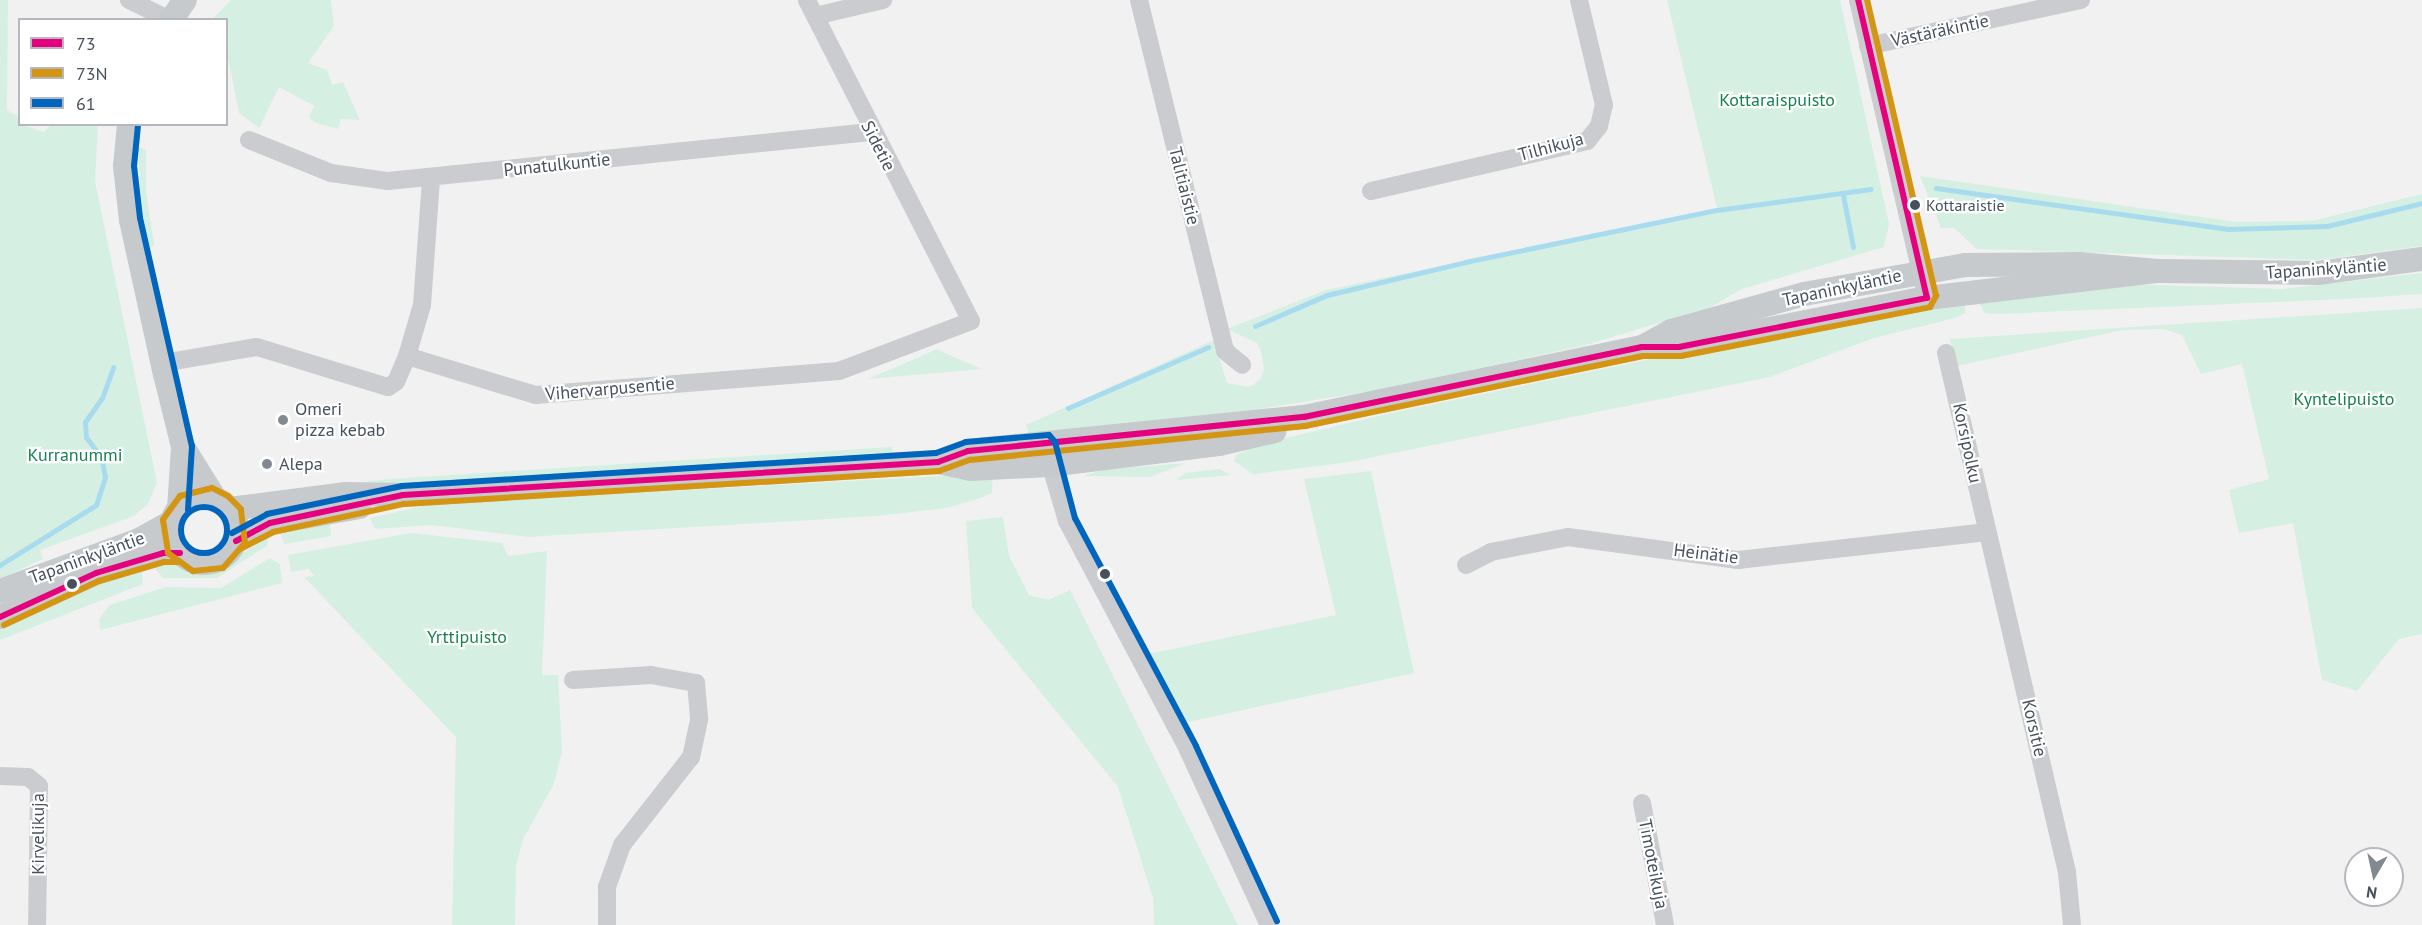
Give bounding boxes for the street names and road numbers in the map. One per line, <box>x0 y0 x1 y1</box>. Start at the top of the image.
street label: Västäräkintie <box>1889 10 1991 52</box>
street label: Sidetie <box>856 117 900 175</box>
street label: Tilhikuja <box>1516 128 1586 166</box>
street label: Talitiaistie <box>1164 145 1204 227</box>
street label: Punatulkuntie <box>503 149 611 181</box>
street label: Tapaninkyläntie <box>2265 254 2387 284</box>
street label: Tapaninkyläntie <box>1780 265 1904 311</box>
street label: Vihervarpusentie <box>544 373 676 405</box>
street label: Korsipolku <box>1948 401 1986 485</box>
street label: Tapaninkyläntie <box>26 527 148 589</box>
street label: Heinätie <box>1672 539 1740 569</box>
street label: Korsitie <box>2017 697 2051 759</box>
street label: Kirvelikuja <box>27 793 49 875</box>
street label: Timoteikuja <box>1634 817 1672 911</box>

